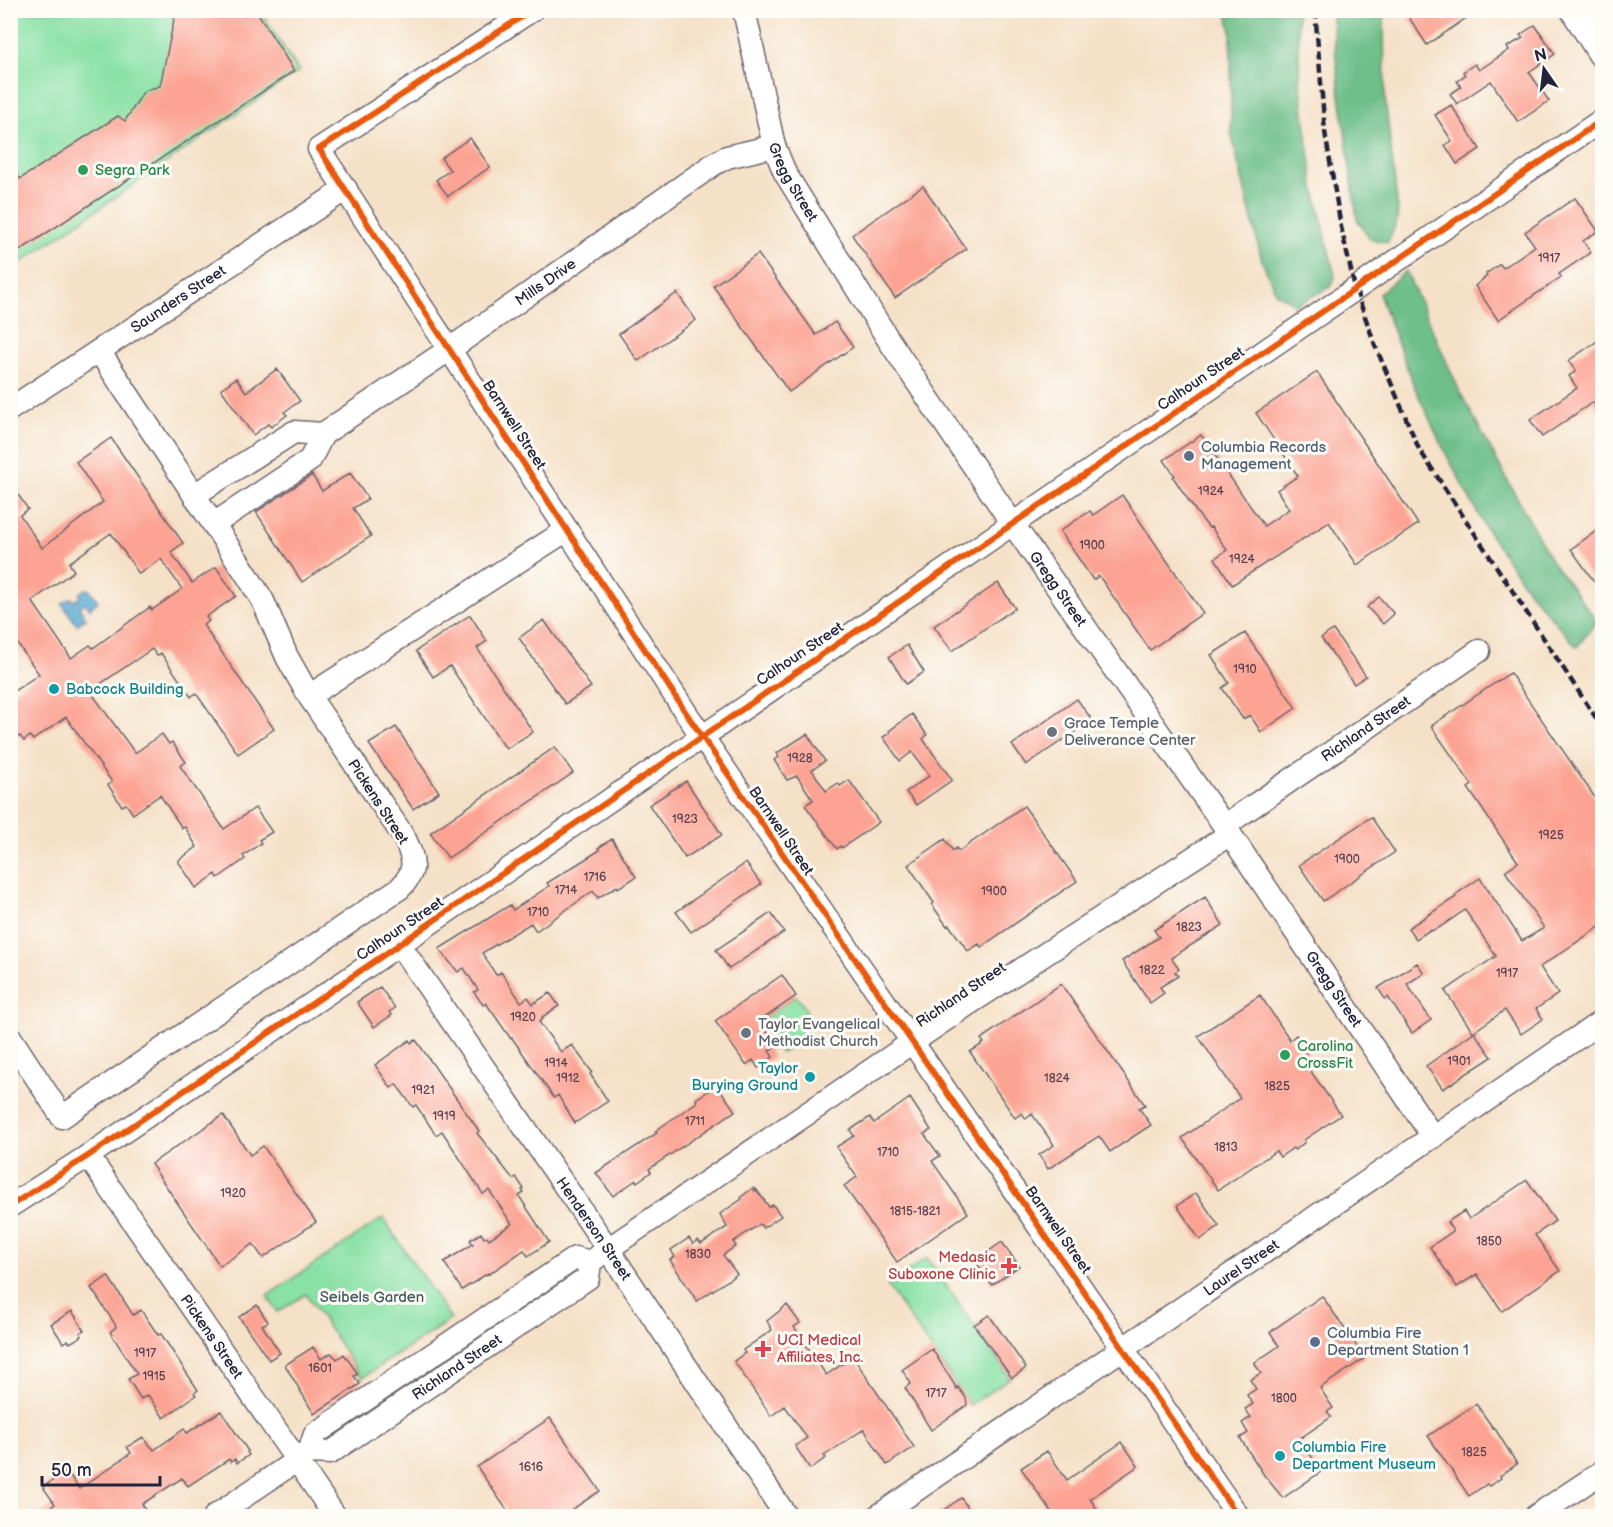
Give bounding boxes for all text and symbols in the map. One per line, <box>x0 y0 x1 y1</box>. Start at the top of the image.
north arrow <box>1514 39 1574 99</box>
text: N <box>1533 45 1549 67</box>
street label: Gregg Street <box>764 140 822 225</box>
place label: Segra Park <box>95 161 170 180</box>
marker: Segra Park <box>76 163 90 177</box>
house number: 1917 <box>1538 251 1560 266</box>
street label: Mills Drive <box>511 254 580 310</box>
street label: Saunders Street <box>127 261 230 337</box>
street label: Calhoun Street <box>1154 343 1248 415</box>
street label: Barnwell Street <box>478 377 550 474</box>
place label: Columbia Records Management <box>1201 438 1327 474</box>
marker: Columbia Records Management <box>1182 449 1196 463</box>
house number: 1924 <box>1198 484 1225 499</box>
house number: 1900 <box>1079 538 1105 553</box>
street label: Gregg Street <box>1025 547 1091 630</box>
house number: 1924 <box>1229 552 1256 567</box>
street label: Calhoun Street <box>753 618 847 690</box>
house number: 1910 <box>1233 662 1257 677</box>
place label: Babcock Building <box>66 680 184 699</box>
marker: Babcock Building <box>47 682 61 696</box>
street label: Richland Street <box>1317 691 1415 766</box>
place label: Grace Temple Deliverance Center <box>1064 714 1196 750</box>
marker: Grace Temple Deliverance Center <box>1045 725 1059 739</box>
house number: 1928 <box>787 751 813 766</box>
street label: Pickens Street <box>343 756 413 848</box>
street label: Barnwell Street <box>744 783 818 879</box>
house number: 1923 <box>672 812 698 827</box>
house number: 1925 <box>1538 828 1564 843</box>
house number: 1900 <box>1334 852 1360 867</box>
house number: 1716 <box>584 870 606 885</box>
house number: 1714 <box>555 883 578 898</box>
house number: 1900 <box>981 884 1007 899</box>
street label: Calhoun Street <box>353 893 447 965</box>
house number: 1710 <box>527 905 549 920</box>
house number: 1823 <box>1176 920 1202 935</box>
street label: Gregg Street <box>1302 947 1366 1031</box>
street label: Richland Street <box>912 958 1010 1032</box>
house number: 1822 <box>1139 963 1165 978</box>
house number: 1917 <box>1496 966 1518 981</box>
house number: 1920 <box>510 1010 536 1025</box>
place label: Taylor Evangelical Methodist Church <box>758 1015 880 1051</box>
marker: Taylor Evangelical Methodist Church <box>739 1026 753 1040</box>
place label: Carolina CrossFit <box>1297 1037 1354 1073</box>
marker: Carolina CrossFit <box>1278 1048 1292 1062</box>
house number: 1901 <box>1447 1054 1471 1069</box>
house number: 1914 <box>544 1056 568 1071</box>
place label: Taylor Burying Ground <box>692 1059 799 1095</box>
marker: Taylor Burying Ground <box>803 1070 817 1084</box>
house number: 1912 <box>556 1071 580 1086</box>
house number: 1824 <box>1044 1071 1071 1086</box>
house number: 1825 <box>1264 1079 1290 1094</box>
house number: 1921 <box>411 1083 435 1098</box>
house number: 1919 <box>432 1109 456 1124</box>
house number: 1711 <box>685 1114 705 1129</box>
house number: 1813 <box>1214 1140 1238 1155</box>
house number: 1710 <box>877 1145 899 1160</box>
street label: Henderson Street <box>552 1173 636 1284</box>
street label: Barnwell Street <box>1021 1182 1096 1278</box>
house number: 1920 <box>220 1186 246 1201</box>
house number: 1815-1821 <box>890 1204 940 1219</box>
house number: 1850 <box>1476 1234 1502 1249</box>
street label: Laurel Street <box>1200 1235 1283 1300</box>
house number: 1830 <box>685 1247 711 1262</box>
place label: Medasic Suboxone Clinic <box>888 1248 996 1284</box>
marker: Medasic Suboxone Clinic <box>1000 1257 1018 1275</box>
park label: Seibels Garden <box>320 1288 424 1307</box>
street label: Pickens Street <box>176 1291 248 1383</box>
place label: Columbia Fire Department Station 1 <box>1327 1324 1469 1360</box>
street label: Richland Street <box>408 1330 506 1404</box>
place label: UCI Medical Affiliates, Inc. <box>777 1331 863 1367</box>
marker: Columbia Fire Department Station 1 <box>1308 1335 1322 1349</box>
marker: UCI Medical Affiliates, Inc. <box>754 1340 772 1358</box>
house number: 1917 <box>134 1346 156 1361</box>
house number: 1601 <box>308 1361 332 1376</box>
house number: 1915 <box>142 1369 166 1384</box>
house number: 1717 <box>925 1386 947 1401</box>
house number: 1800 <box>1271 1391 1297 1406</box>
place label: Columbia Fire Department Museum <box>1292 1438 1436 1474</box>
house number: 1825 <box>1461 1445 1487 1460</box>
scale bar <box>42 1449 160 1487</box>
marker: Columbia Fire Department Museum <box>1273 1449 1287 1463</box>
text: 50 m <box>51 1460 92 1481</box>
house number: 1616 <box>519 1460 543 1475</box>

